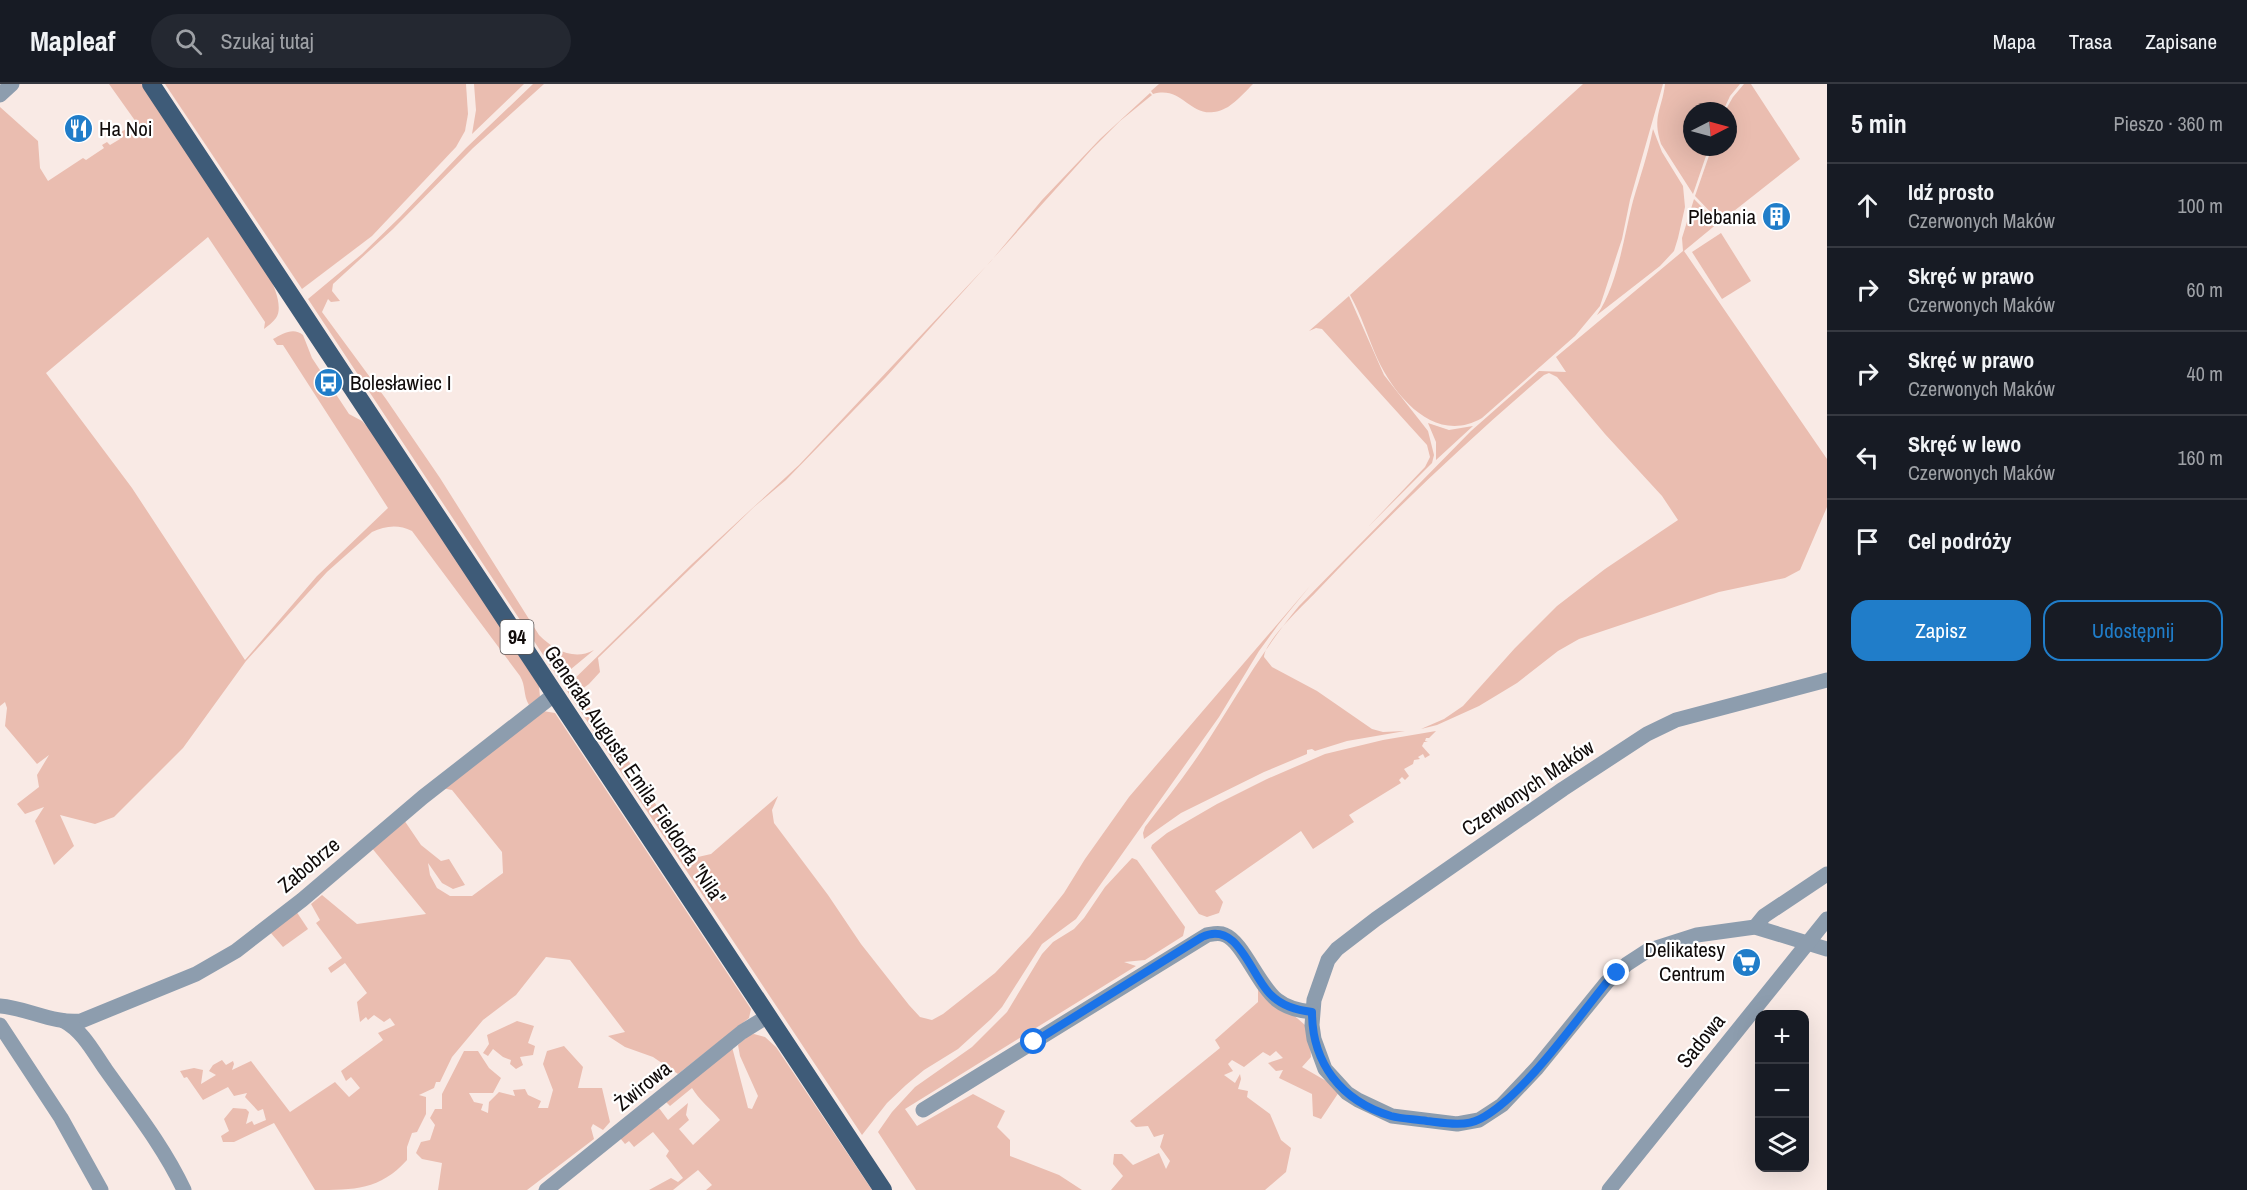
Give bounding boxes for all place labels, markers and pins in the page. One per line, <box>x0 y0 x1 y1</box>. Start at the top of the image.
restaurant icon: Ha Noi <box>62 113 94 145</box>
place label: Ha Noi <box>99 114 153 143</box>
building icon: Plebania <box>1761 201 1793 233</box>
place label: Plebania <box>1688 202 1756 231</box>
bus stop icon: Bolesławiec I <box>313 367 345 399</box>
place label: Bolesławiec I <box>350 368 451 397</box>
place label: Delikatesy Centrum <box>1645 935 1725 988</box>
supermarket icon: Delikatesy Centrum <box>1730 946 1762 978</box>

